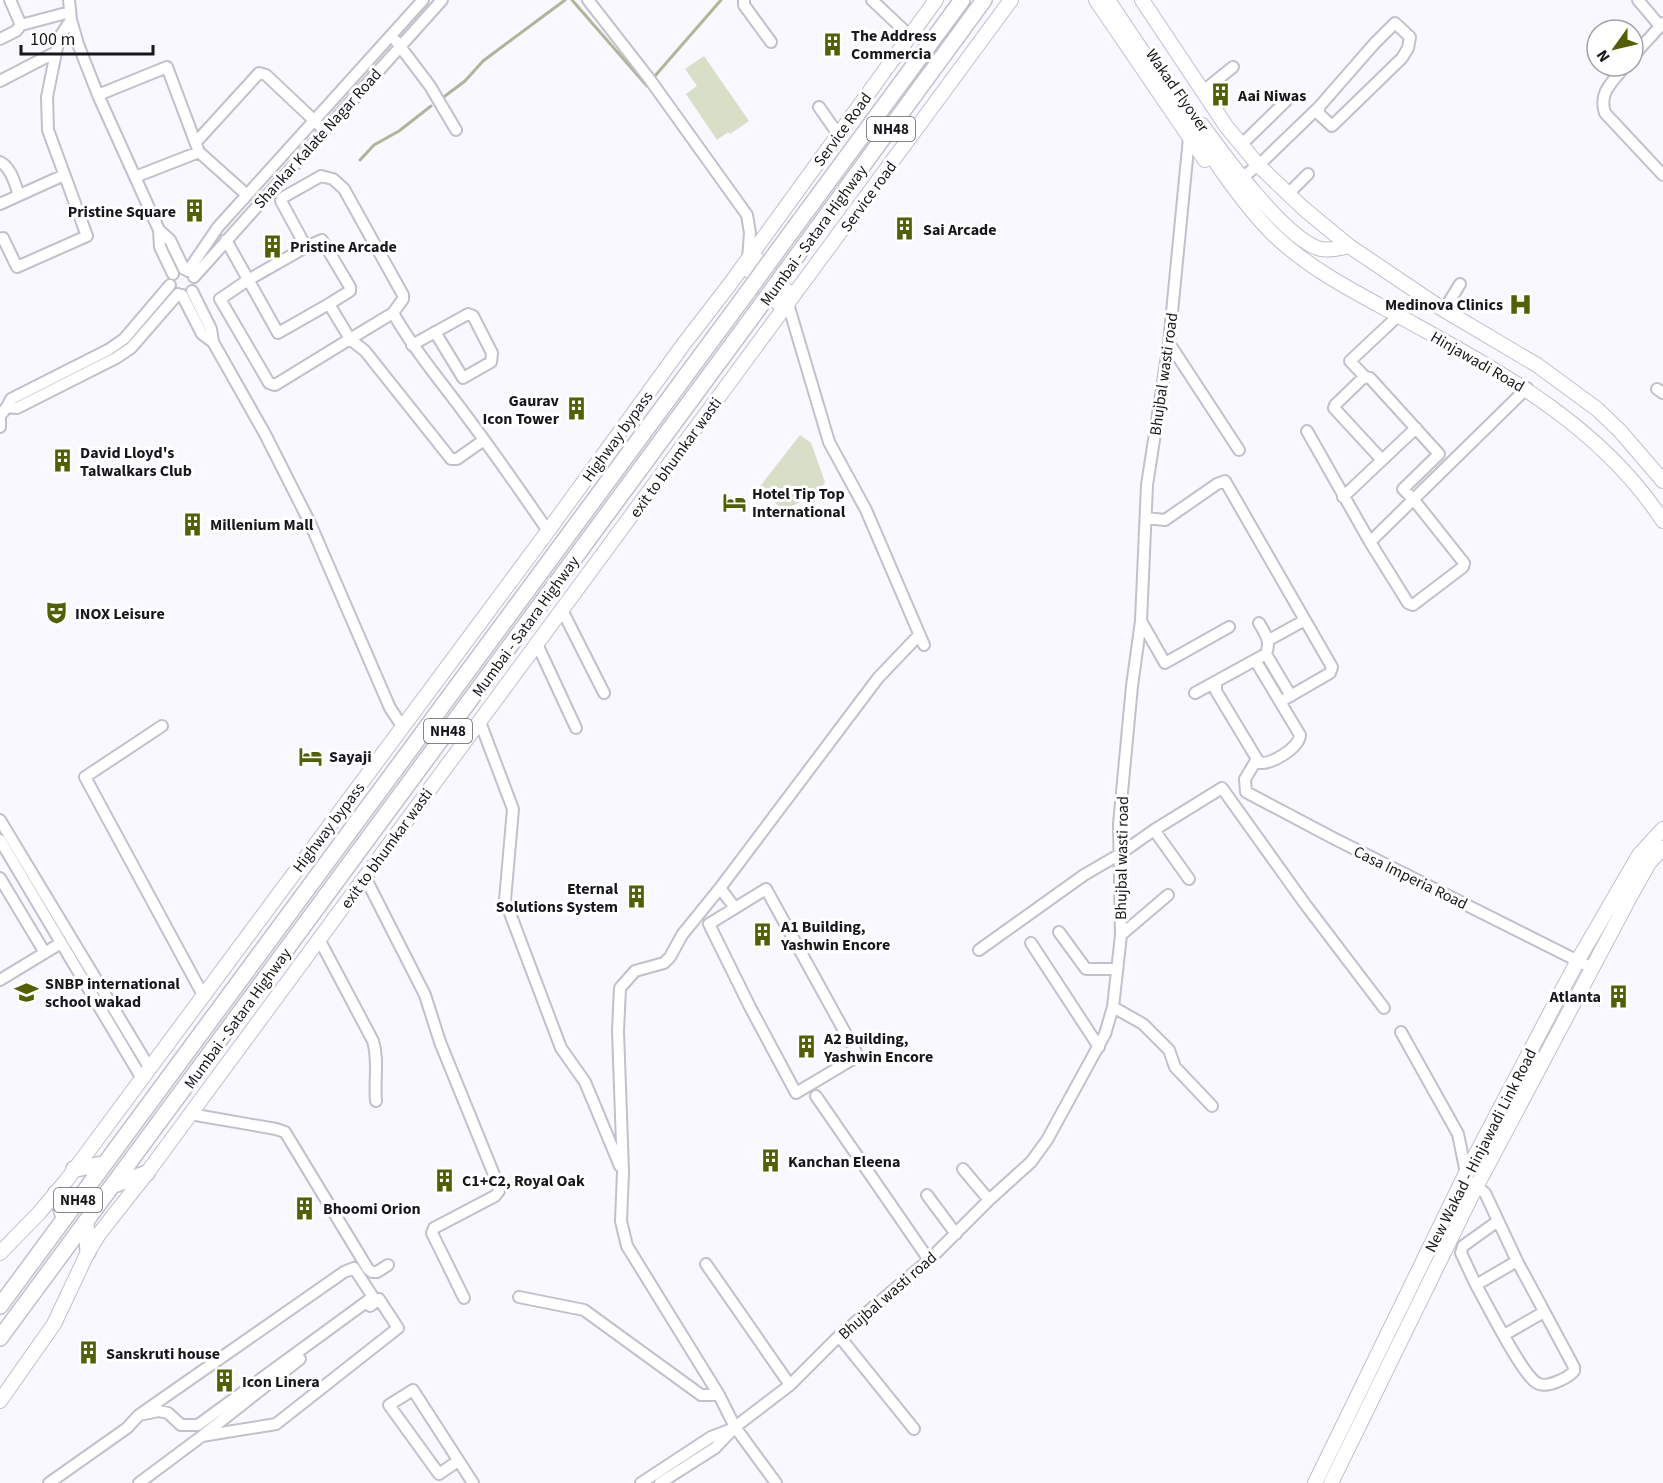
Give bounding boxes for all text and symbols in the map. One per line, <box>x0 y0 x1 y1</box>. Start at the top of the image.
scale bar <box>21 18 153 56</box>
north arrow <box>1585 18 1645 78</box>
place label: The Address Commercia <box>851 25 937 65</box>
text: 100 m <box>30 27 75 52</box>
building icon: The Address Commercia <box>820 31 846 57</box>
street label: Wakad Flyover <box>1140 44 1214 137</box>
text: N <box>1591 45 1615 66</box>
street label: Shankar Kalate Nagar Road <box>249 64 387 214</box>
building icon: Aai Niwas <box>1207 82 1233 108</box>
place label: Aai Niwas <box>1237 85 1306 107</box>
street label: Service Road <box>809 88 877 171</box>
road number: NH48 <box>867 117 915 141</box>
street label: Service road <box>836 157 902 237</box>
street label: Mumbai - Satara Highway <box>755 160 873 311</box>
building icon: Pristine Square <box>181 198 207 224</box>
place label: Pristine Square <box>68 201 176 223</box>
building icon: Sai Arcade <box>892 216 918 242</box>
place label: Sai Arcade <box>923 219 997 241</box>
building icon: Pristine Arcade <box>259 233 285 259</box>
place label: Pristine Arcade <box>290 236 397 258</box>
hospital icon: Medinova Clinics <box>1508 291 1534 317</box>
place label: Medinova Clinics <box>1385 294 1503 316</box>
street label: Bhujbal wasti road <box>1144 311 1184 437</box>
street label: Hinjawadi Road <box>1427 326 1528 398</box>
street label: Highway bypass <box>577 386 659 487</box>
place label: Gaurav Icon Tower <box>483 390 560 430</box>
street label: exit to bhumkar wasti <box>625 393 727 522</box>
building icon: Gaurav Icon Tower <box>564 396 590 422</box>
place label: David Lloyd's Talwalkars Club <box>80 442 192 482</box>
building icon: David Lloyd's Talwalkars Club <box>49 448 75 474</box>
place label: Hotel Tip Top International <box>752 483 846 523</box>
hotel icon: Hotel Tip Top International <box>721 489 747 515</box>
building icon: Millenium Mall <box>179 511 205 537</box>
place label: Millenium Mall <box>210 514 314 536</box>
street label: Mumbai - Satara Highway <box>467 551 585 702</box>
theatre icon: INOX Leisure <box>44 600 70 626</box>
place label: INOX Leisure <box>75 603 165 625</box>
road number: NH48 <box>424 719 472 743</box>
hotel icon: Sayaji <box>298 743 324 769</box>
place label: Sayaji <box>329 746 372 768</box>
street label: Highway bypass <box>288 778 370 877</box>
street label: exit to bhumkar wasti <box>336 784 438 913</box>
street label: Bhujbal wasti road <box>1110 796 1134 920</box>
street label: Casa Imperia Road <box>1350 841 1471 915</box>
place label: Eternal Solutions System <box>496 878 618 918</box>
building icon: Eternal Solutions System <box>623 884 649 910</box>
place label: A1 Building, Yashwin Encore <box>780 916 890 956</box>
building icon: A1 Building, Yashwin Encore <box>750 922 776 948</box>
street label: Mumbai - Satara Highway <box>179 943 297 1094</box>
place label: SNBP international school wakad <box>45 973 180 1013</box>
school or university icon: SNBP international school wakad <box>14 979 40 1005</box>
building icon: Atlanta <box>1606 983 1632 1009</box>
place label: Atlanta <box>1549 986 1601 1008</box>
place label: A2 Building, Yashwin Encore <box>823 1028 933 1068</box>
building icon: A2 Building, Yashwin Encore <box>793 1034 819 1060</box>
street label: New Wakad - Hinjawadi Link Road <box>1420 1045 1542 1256</box>
building icon: Kanchan Eleena <box>757 1148 783 1174</box>
place label: Kanchan Eleena <box>788 1151 900 1173</box>
building icon: C1+C2, Royal Oak <box>431 1167 457 1193</box>
place label: C1+C2, Royal Oak <box>462 1170 585 1192</box>
road number: NH48 <box>54 1188 102 1212</box>
building icon: Bhoomi Orion <box>292 1195 318 1221</box>
place label: Bhoomi Orion <box>323 1198 421 1220</box>
street label: Bhujbal wasti road <box>834 1247 942 1345</box>
building icon: Sanskruti house <box>75 1340 101 1366</box>
place label: Sanskruti house <box>106 1343 220 1365</box>
building icon: Icon Linera <box>211 1368 237 1394</box>
place label: Icon Linera <box>242 1371 320 1393</box>

